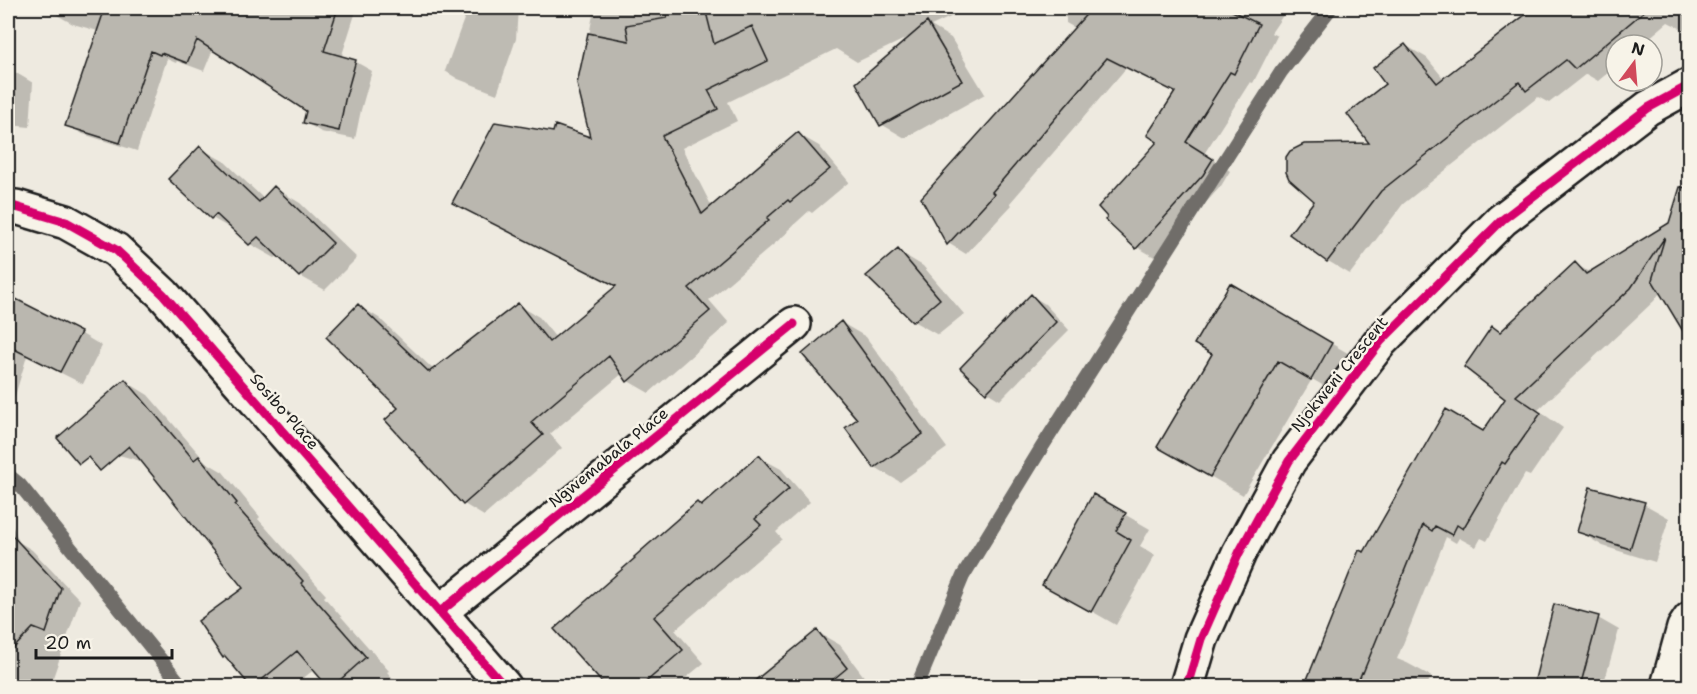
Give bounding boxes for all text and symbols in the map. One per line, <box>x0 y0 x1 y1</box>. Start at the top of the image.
north arrow <box>1604 33 1664 93</box>
text: N <box>1629 37 1647 61</box>
street label: Njokweni Crescent <box>1286 312 1393 437</box>
street label: Sosibo Place <box>245 368 324 454</box>
street label: Ngwemabala Place <box>544 403 672 512</box>
scale bar <box>36 622 172 660</box>
text: 20 m <box>45 631 91 655</box>

